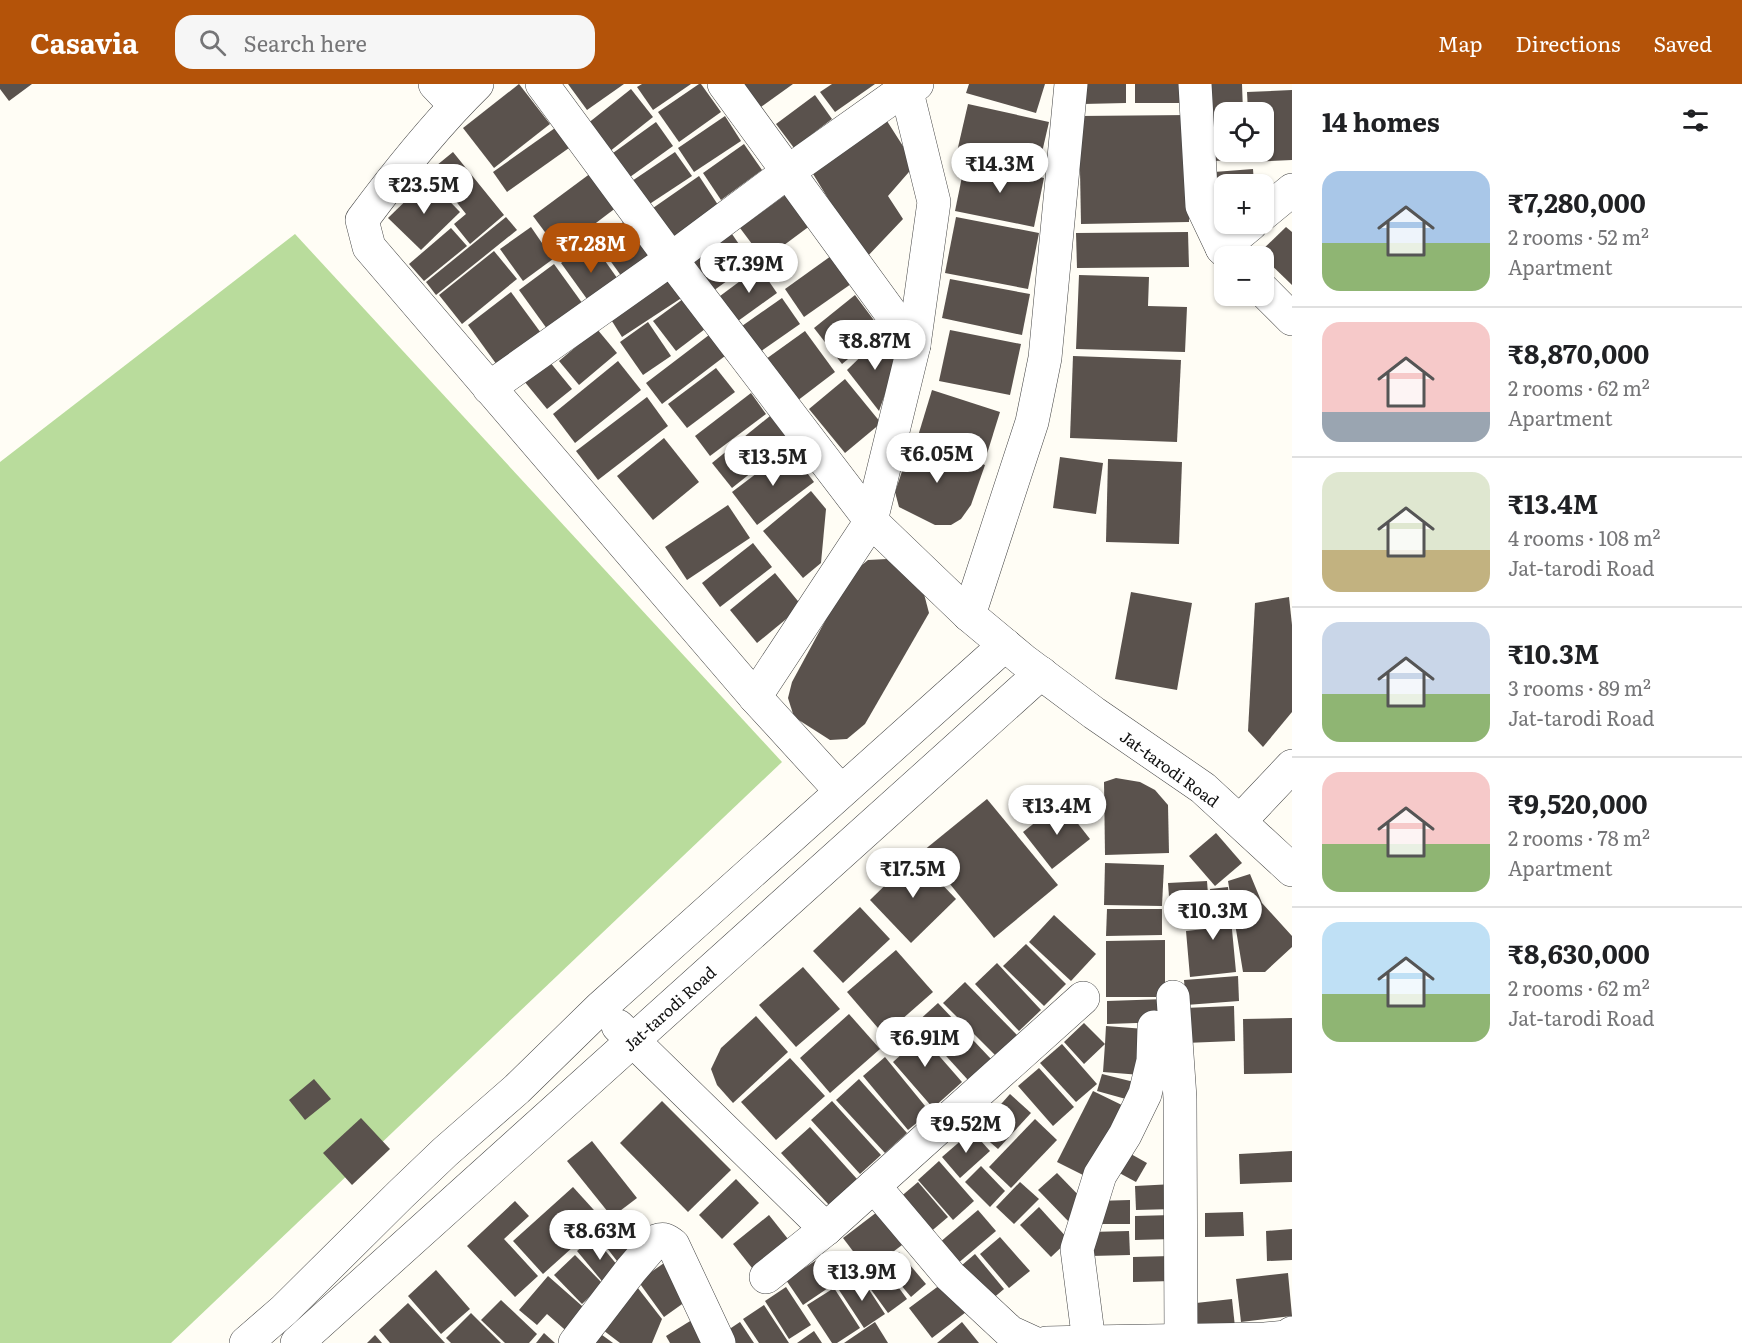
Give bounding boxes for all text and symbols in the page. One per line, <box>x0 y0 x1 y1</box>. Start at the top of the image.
search box <box>175 15 595 69</box>
text: Casavia <box>30 21 139 63</box>
icon: search <box>196 26 229 59</box>
text: Search here <box>244 26 367 59</box>
text: Map <box>1438 27 1483 58</box>
text: Directions <box>1516 27 1621 58</box>
text: Saved <box>1654 27 1712 58</box>
text: 14 homes <box>1322 101 1440 140</box>
map controls <box>1214 102 1274 306</box>
button: locate <box>1214 102 1274 162</box>
icon: filters <box>1679 104 1712 137</box>
pin: ₹14.3M <box>951 143 1049 194</box>
text: ₹14.3M <box>965 147 1035 177</box>
pin: ₹23.5M <box>375 164 473 215</box>
text: ₹23.5M <box>388 168 460 198</box>
button: + <box>1214 174 1274 234</box>
text: ₹7,280,000 <box>1508 182 1646 221</box>
icon: home <box>1370 195 1442 267</box>
text: 2 rooms · 52 m² <box>1508 221 1649 251</box>
pin: ₹7.28M <box>542 223 640 274</box>
text: ₹7.28M <box>556 227 626 257</box>
pin: ₹7.39M <box>700 243 798 294</box>
button: − <box>1214 246 1274 306</box>
text: ₹7.39M <box>714 247 784 277</box>
text: Apartment <box>1508 251 1613 281</box>
pin: ₹8.87M <box>826 320 924 371</box>
text: ₹8.87M <box>839 324 911 354</box>
text: ₹8,870,000 <box>1508 333 1649 372</box>
icon: home <box>1370 346 1442 418</box>
text: 2 rooms · 62 m² <box>1508 372 1650 402</box>
text: Apartment <box>1508 402 1613 432</box>
pin: ₹6.05M <box>888 433 986 484</box>
pin: ₹13.5M <box>724 436 822 487</box>
text: ₹6.05M <box>900 437 974 467</box>
text: ₹13.5M <box>739 440 807 470</box>
text: ₹13.4M <box>1508 483 1598 522</box>
icon: home <box>1370 496 1442 568</box>
text: 4 rooms · 108 m² <box>1508 522 1660 552</box>
text: Jat-tarodi Road <box>1508 552 1655 582</box>
text: ₹10.3M <box>1508 633 1600 672</box>
icon: home <box>1370 646 1442 718</box>
text: 3 rooms · 89 m² <box>1508 672 1651 702</box>
text: Jat-tarodi Road <box>1508 702 1655 732</box>
street label: Jat-tarodi Road <box>1116 724 1225 812</box>
text: ₹9,520,000 <box>1508 783 1648 822</box>
pin: ₹13.4M <box>1008 785 1106 836</box>
text: ₹13.4M <box>1022 789 1092 819</box>
icon: home <box>1370 796 1442 868</box>
text: 2 rooms · 78 m² <box>1508 822 1650 852</box>
pin: ₹17.5M <box>864 848 962 899</box>
text: ₹17.5M <box>880 852 946 882</box>
text: Apartment <box>1508 852 1613 882</box>
pin: ₹10.3M <box>1164 890 1262 941</box>
text: ₹10.3M <box>1178 894 1248 924</box>
text: ₹8,630,000 <box>1508 933 1650 972</box>
icon: home <box>1370 946 1442 1018</box>
street label: Jat-tarodi Road <box>617 960 721 1056</box>
text: 2 rooms · 62 m² <box>1508 972 1650 1002</box>
text: Jat-tarodi Road <box>1508 1002 1655 1032</box>
pin: ₹6.91M <box>876 1017 974 1068</box>
text: ₹6.91M <box>890 1021 960 1051</box>
pin: ₹9.52M <box>917 1103 1015 1154</box>
text: ₹9.52M <box>930 1107 1002 1137</box>
pin: ₹8.63M <box>551 1210 649 1261</box>
text: ₹8.63M <box>563 1214 637 1244</box>
pin: ₹13.9M <box>813 1251 911 1302</box>
text: ₹13.9M <box>827 1255 897 1285</box>

